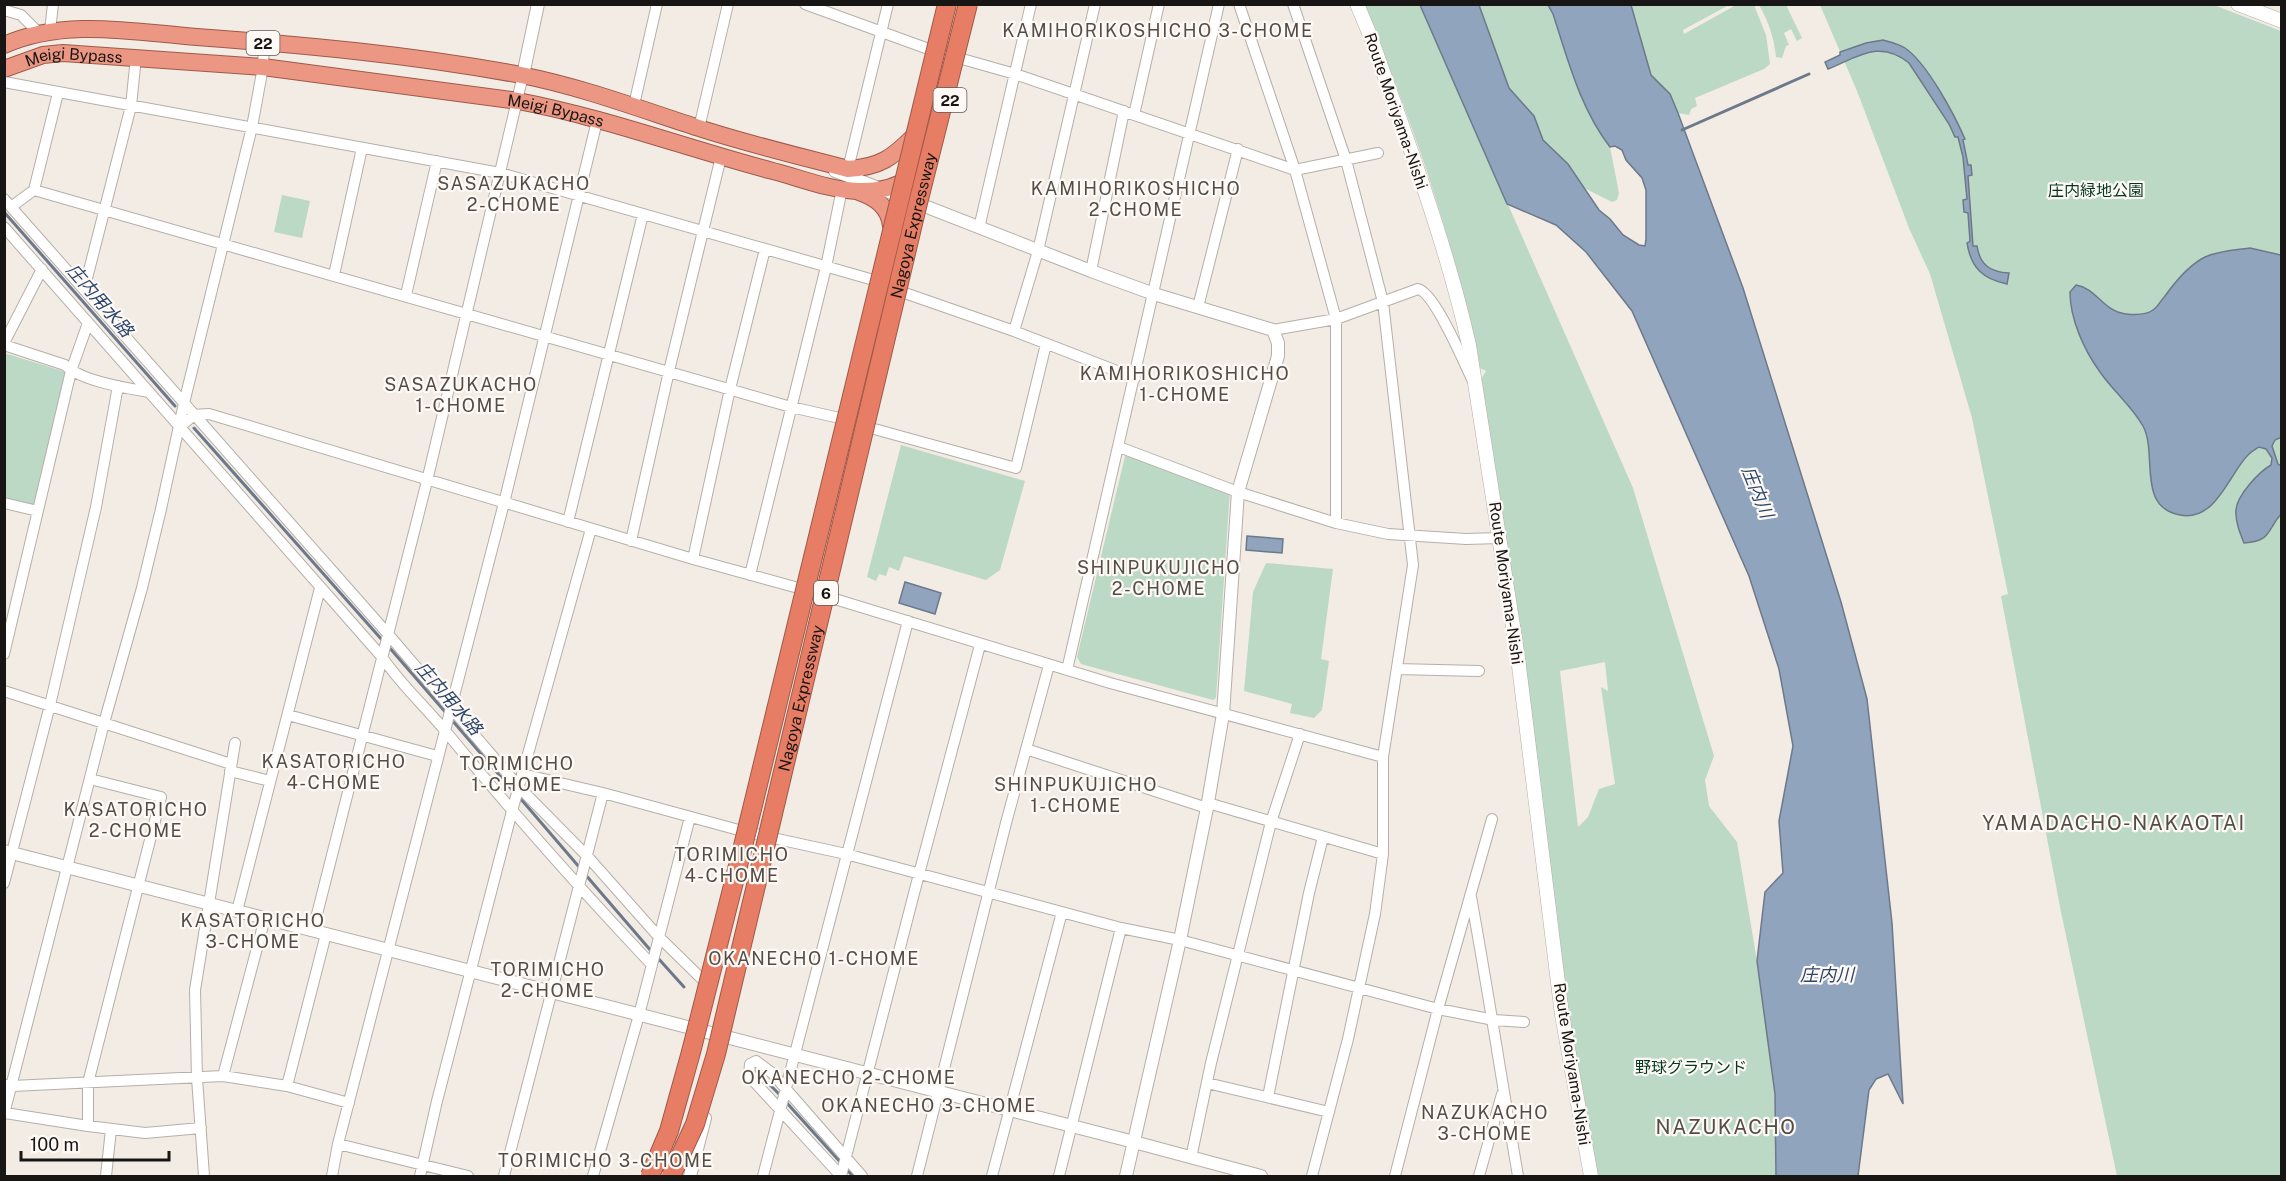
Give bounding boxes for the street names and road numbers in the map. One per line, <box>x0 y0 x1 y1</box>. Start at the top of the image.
street label: Route Moriyama-Nishi <box>1360 30 1432 192</box>
road number: 22 <box>246 31 280 55</box>
street label: Meigi Bypass <box>22 43 123 70</box>
road number: 22 <box>934 88 966 112</box>
street label: Meigi Bypass <box>506 90 606 131</box>
street label: Nagoya Expressway <box>886 150 940 300</box>
street label: Route Moriyama-Nishi <box>1485 500 1527 666</box>
road number: 6 <box>814 581 838 605</box>
street label: Nagoya Expressway <box>774 623 827 773</box>
street label: Route Moriyama-Nishi <box>1550 981 1594 1147</box>

